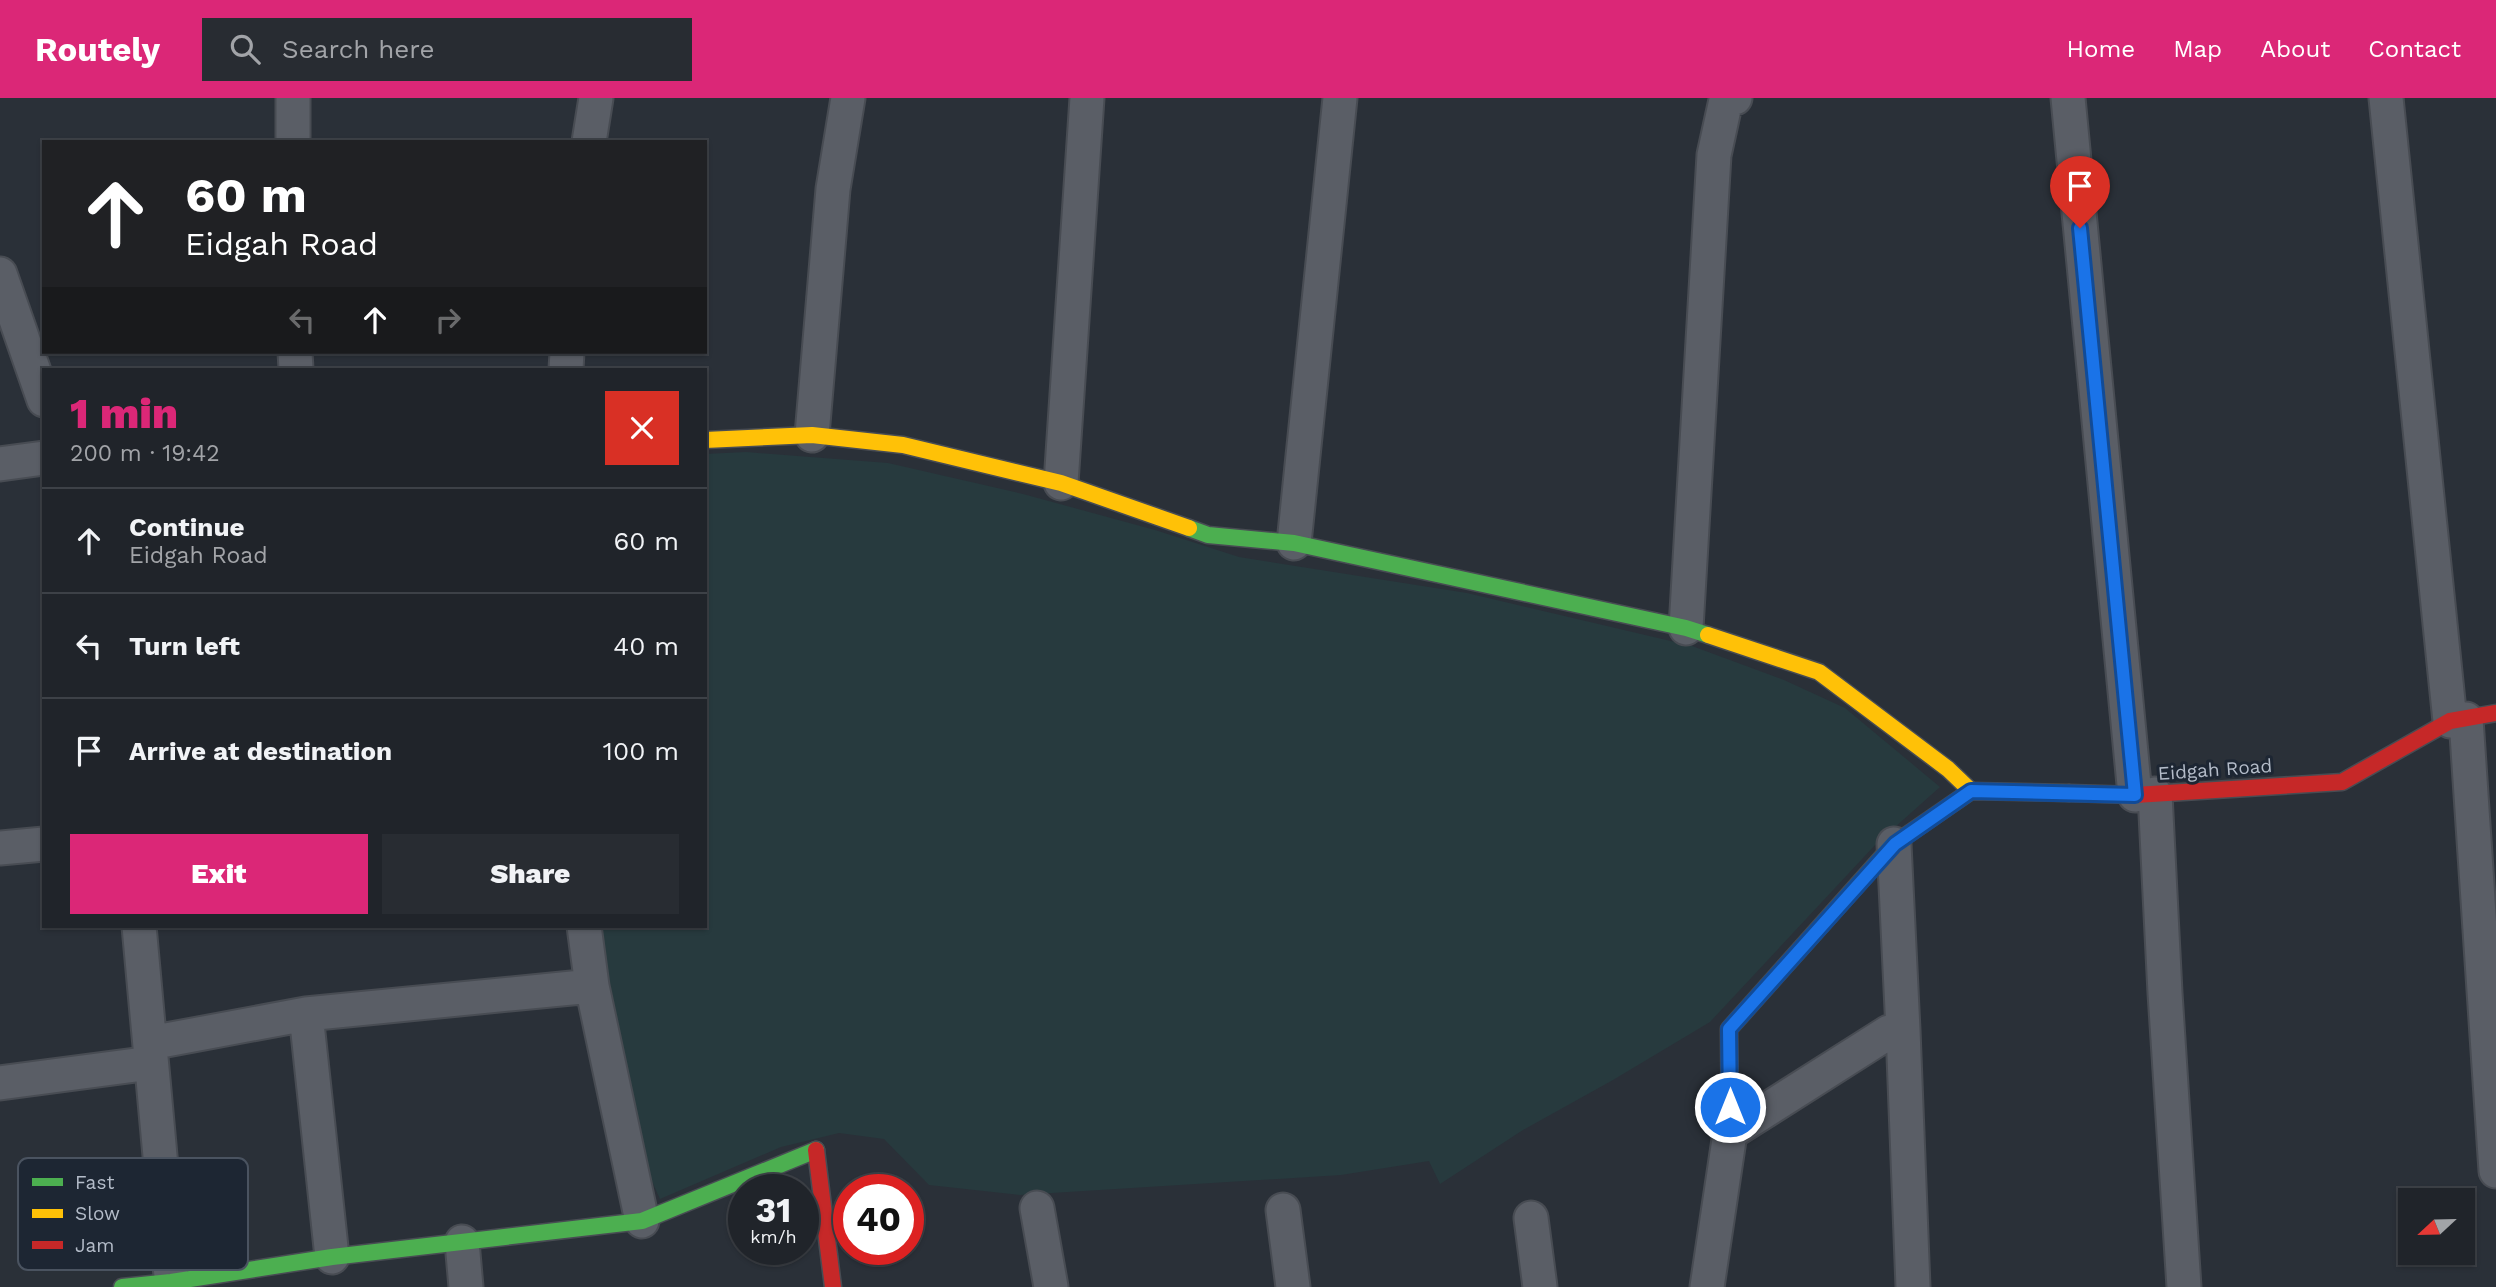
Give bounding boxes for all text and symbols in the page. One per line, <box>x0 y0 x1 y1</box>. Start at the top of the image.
search box <box>202 18 692 81</box>
text: Routely <box>35 30 160 69</box>
icon: search <box>226 30 264 68</box>
text: Search here <box>282 34 434 64</box>
text: Home <box>2067 35 2135 63</box>
text: Map <box>2173 35 2222 63</box>
text: About <box>2260 35 2330 63</box>
text: Contact <box>2368 35 2461 63</box>
pin <box>2050 156 2110 228</box>
text: 60 m <box>185 166 307 224</box>
icon: arrive <box>2061 167 2099 205</box>
icon: ahead <box>70 168 161 259</box>
text: Eidgah Road <box>185 225 378 263</box>
icon: left <box>283 301 321 339</box>
icon: ahead <box>356 301 394 339</box>
icon: right <box>429 301 467 339</box>
text: 1 min <box>70 389 178 438</box>
button: close <box>605 391 679 465</box>
text: 200 m · 19:42 <box>70 440 220 467</box>
text: Continue <box>129 512 245 542</box>
icon: ahead <box>70 522 108 560</box>
text: 60 m <box>613 526 679 556</box>
text: Eidgah Road <box>129 542 268 569</box>
icon: left <box>70 627 108 665</box>
text: Turn left <box>129 631 240 661</box>
text: 40 m <box>613 631 679 661</box>
icon: arrive <box>70 732 108 770</box>
text: Arrive at destination <box>129 736 392 766</box>
text: 100 m <box>603 736 679 766</box>
street label: Eidgah Road <box>2157 754 2273 785</box>
button: Exit <box>70 834 368 914</box>
button: Share <box>382 834 679 914</box>
position arrow <box>1693 1070 1767 1144</box>
legend <box>18 1158 248 1270</box>
text: Fast <box>75 1171 114 1194</box>
speed limit sign: 40 <box>833 1174 924 1265</box>
north arrow <box>2398 1188 2474 1265</box>
map controls <box>2398 1188 2475 1265</box>
text: 31 <box>756 1189 791 1231</box>
text: Slow <box>75 1202 120 1225</box>
text: km/h <box>750 1226 797 1247</box>
text: Jam <box>75 1234 114 1257</box>

